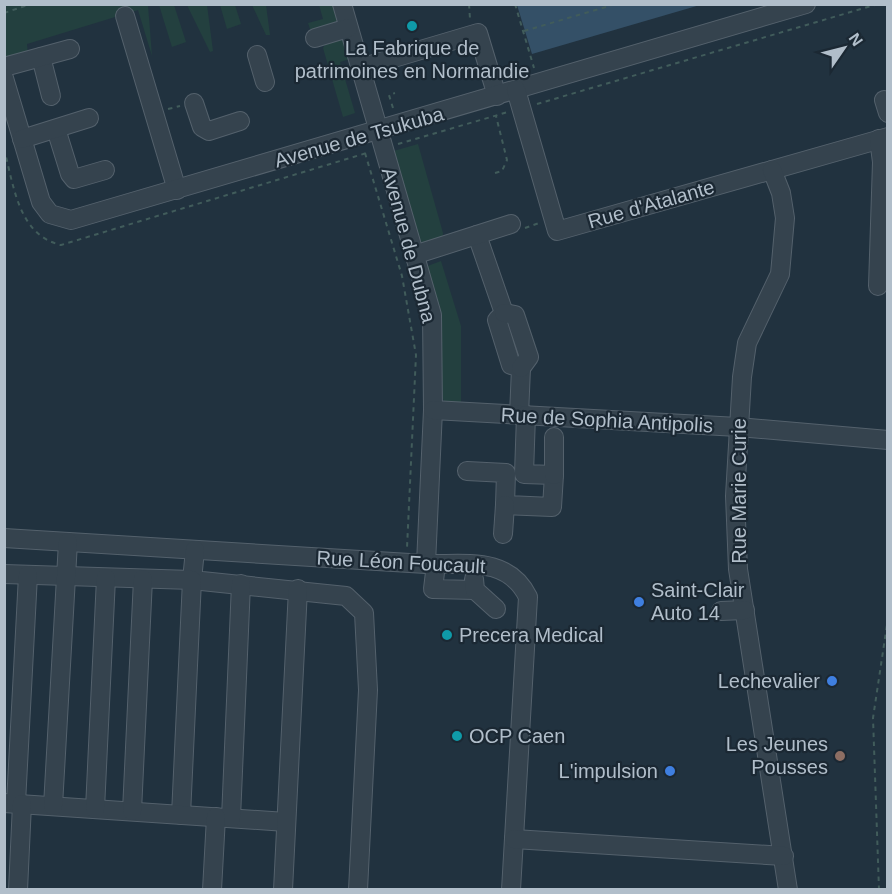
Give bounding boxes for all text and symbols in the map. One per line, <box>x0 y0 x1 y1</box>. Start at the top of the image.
north arrow <box>814 18 874 78</box>
marker: La Fabrique de patrimoines en Normandie <box>405 19 419 33</box>
text: N <box>846 30 866 49</box>
place label: La Fabrique de patrimoines en Normandie <box>295 37 529 82</box>
street label: Avenue de Tsukuba <box>272 102 447 172</box>
street label: Avenue de Dubna <box>378 165 441 326</box>
street label: Rue d'Atalante <box>585 175 717 233</box>
street label: Rue de Sophia Antipolis <box>500 403 714 437</box>
street label: Rue Marie Curie <box>728 418 750 564</box>
street label: Rue Léon Foucault <box>316 547 486 577</box>
place label: Saint-Clair Auto 14 <box>651 579 745 624</box>
marker: Saint-Clair Auto 14 <box>632 595 646 609</box>
place label: Precera Medical <box>459 624 604 646</box>
marker: Precera Medical <box>440 628 454 642</box>
place label: Lechevalier <box>718 670 820 692</box>
marker: Lechevalier <box>825 674 839 688</box>
place label: OCP Caen <box>469 725 565 747</box>
marker: OCP Caen <box>450 729 464 743</box>
place label: Les Jeunes Pousses <box>726 733 828 778</box>
marker: Les Jeunes Pousses <box>833 749 847 763</box>
place label: L'impulsion <box>559 760 658 782</box>
marker: L'impulsion <box>663 764 677 778</box>

